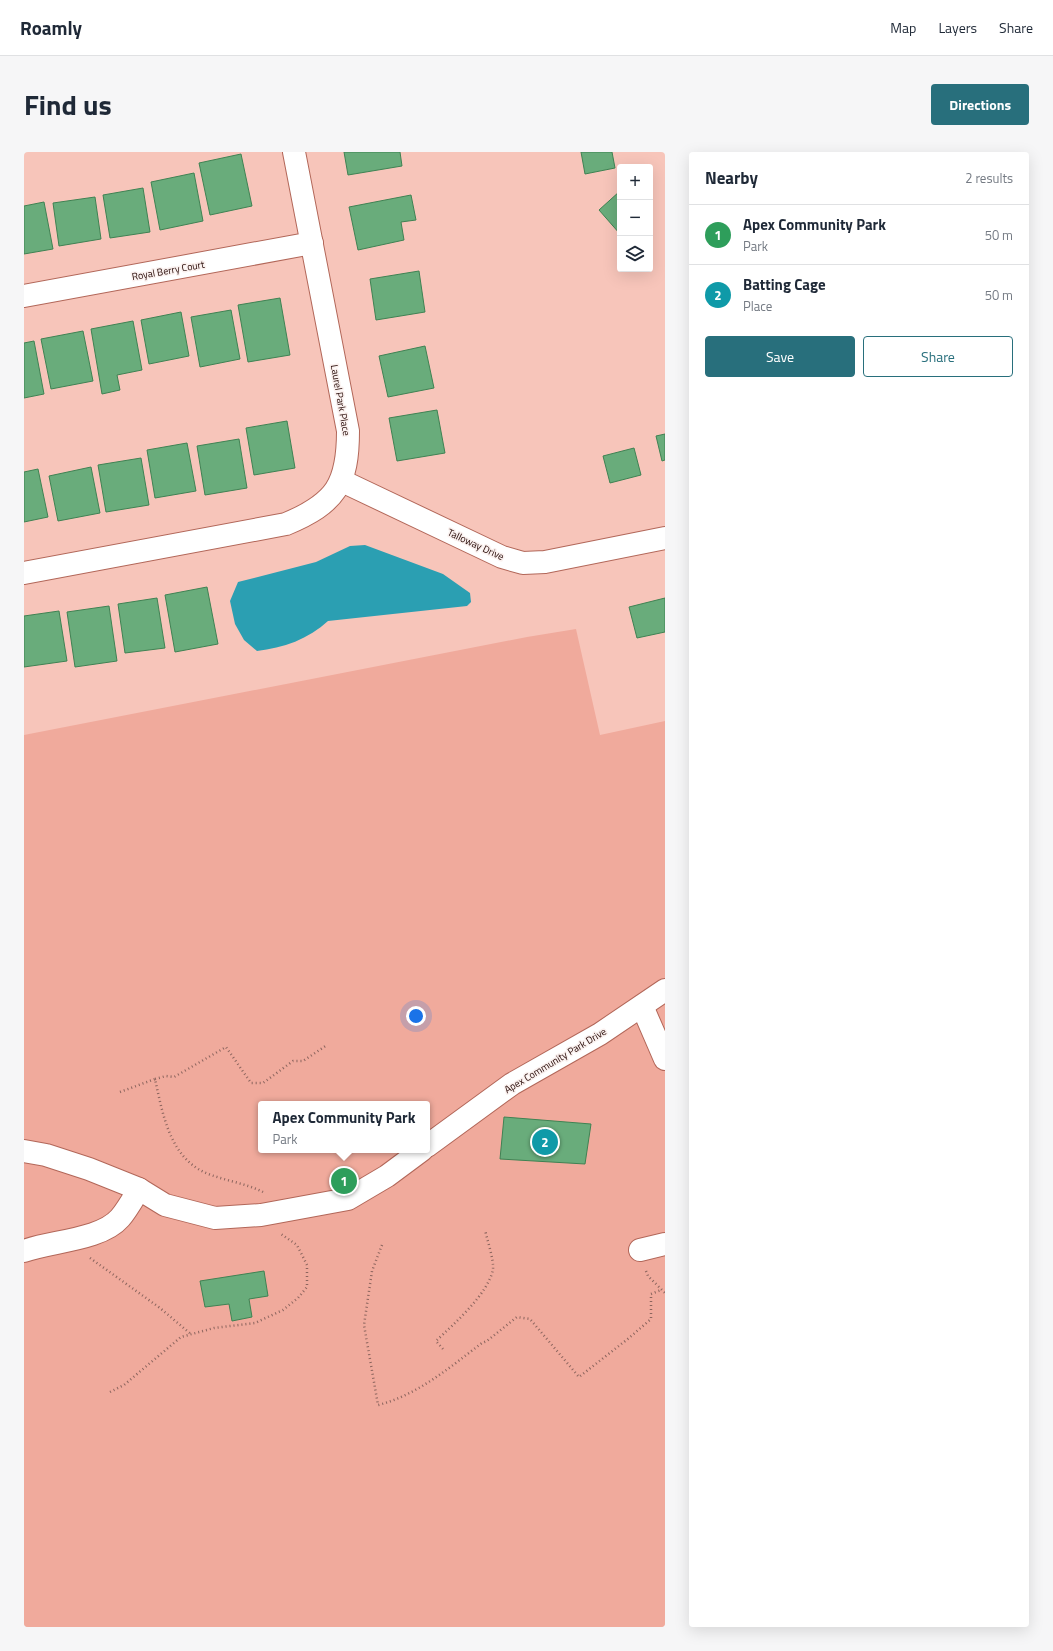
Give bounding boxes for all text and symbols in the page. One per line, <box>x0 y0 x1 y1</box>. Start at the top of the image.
text: Roamly <box>20 13 82 42</box>
text: Map <box>890 17 916 38</box>
text: Layers <box>938 17 977 38</box>
text: Share <box>999 17 1033 38</box>
text: Find us <box>24 83 112 126</box>
button: Directions <box>931 84 1029 125</box>
map controls <box>617 164 653 272</box>
button: + <box>617 164 653 200</box>
text: Nearby <box>705 165 758 191</box>
text: 2 results <box>965 168 1013 188</box>
button: − <box>617 200 653 236</box>
text: Apex Community Park <box>743 213 886 236</box>
text: 1 <box>714 225 722 245</box>
text: 50 m <box>985 225 1013 245</box>
button: layers <box>617 236 653 272</box>
text: Park <box>743 236 768 256</box>
street label: Royal Berry Court <box>131 257 206 284</box>
text: Batting Cage <box>743 273 826 296</box>
text: 2 <box>714 285 722 305</box>
text: 50 m <box>985 285 1013 305</box>
text: Place <box>743 296 772 316</box>
button: Save <box>705 336 855 377</box>
button: Share <box>863 336 1013 377</box>
street label: Laurel Park Place <box>327 363 354 437</box>
street label: Talloway Drive <box>445 525 506 564</box>
your location <box>406 1006 426 1026</box>
street label: Apex Community Park Drive <box>501 1024 609 1097</box>
popup <box>258 1101 430 1153</box>
text: Apex Community Park <box>273 1106 415 1129</box>
pin: 2 <box>532 1127 558 1157</box>
text: Park <box>273 1129 297 1149</box>
pin: 1 <box>331 1166 357 1196</box>

